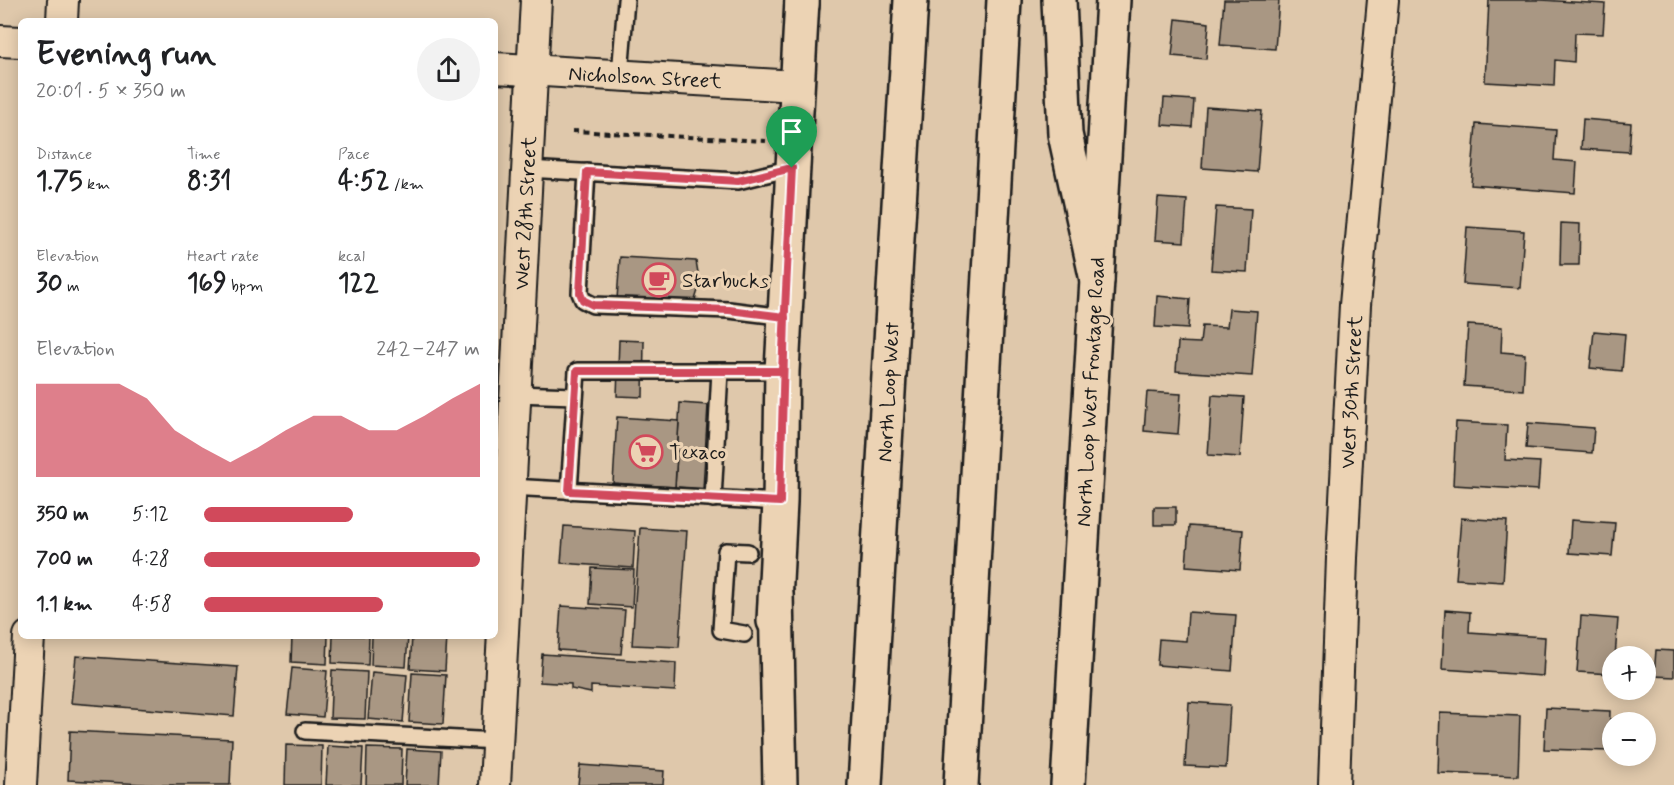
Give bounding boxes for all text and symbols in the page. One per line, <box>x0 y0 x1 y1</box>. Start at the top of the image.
text: Evening run <box>36 33 216 77</box>
button: share <box>417 38 480 101</box>
street label: Nicholson Street <box>567 60 723 96</box>
text: 20:01 · 5 × 350 m <box>36 78 186 105</box>
pin <box>766 106 817 168</box>
icon: arrive <box>775 115 808 148</box>
street label: West 28th Street <box>508 135 544 291</box>
text: Distance <box>36 144 92 165</box>
text: Time <box>187 144 221 165</box>
text: Pace <box>338 144 370 165</box>
text: 1.75 <box>36 165 83 199</box>
text: 8:31 <box>187 165 232 199</box>
text: 4:52 <box>338 165 389 199</box>
text: km <box>83 174 110 195</box>
text: /km <box>389 174 424 195</box>
text: Elevation <box>36 246 99 267</box>
text: Heart rate <box>187 246 259 267</box>
text: kcal <box>338 246 365 267</box>
street label: North Loop West Frontage Road <box>1070 256 1113 528</box>
cafe icon: Starbucks <box>641 262 677 298</box>
text: 30 <box>36 267 63 301</box>
text: 169 <box>187 267 227 301</box>
text: 122 <box>338 267 379 301</box>
place label: Starbucks <box>682 267 769 295</box>
text: m <box>63 276 80 297</box>
text: bpm <box>227 276 263 297</box>
street label: West 30th Street <box>1334 314 1370 470</box>
street label: North Loop West <box>871 321 907 463</box>
text: Elevation <box>36 336 115 363</box>
text: 242–247 m <box>376 336 480 363</box>
supermarket icon: Texaco <box>628 434 664 470</box>
place label: Texaco <box>669 439 726 467</box>
text: 350 m <box>36 501 89 528</box>
text: 5:12 <box>132 501 169 528</box>
text: 700 m <box>36 546 93 573</box>
text: 4:28 <box>132 546 170 573</box>
text: 1.1 km <box>36 591 93 618</box>
text: 4:58 <box>132 591 172 618</box>
map controls <box>1602 646 1656 766</box>
button: + <box>1602 646 1656 700</box>
button: − <box>1602 712 1656 766</box>

